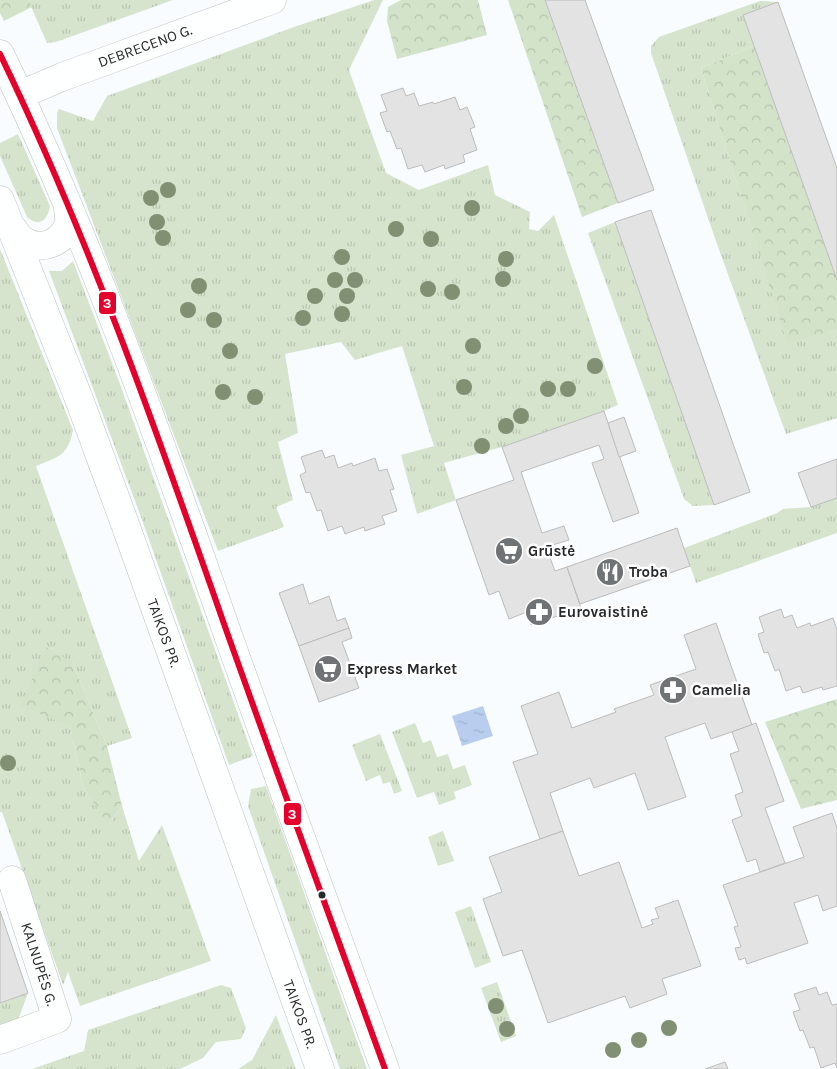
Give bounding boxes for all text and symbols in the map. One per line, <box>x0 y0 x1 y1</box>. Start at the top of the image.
street label: DEBRECENO G. <box>96 21 195 71</box>
line badge: 3 <box>98 291 117 315</box>
text: 3 <box>103 295 111 312</box>
supermarket icon: Grūstė <box>494 536 524 566</box>
place label: Grūstė <box>528 542 575 560</box>
restaurant icon: Troba <box>595 557 625 587</box>
place label: Troba <box>629 563 668 581</box>
street label: TAIKOS PR. <box>143 596 185 670</box>
pharmacy icon: Eurovaistinė <box>524 597 554 627</box>
place label: Eurovaistinė <box>558 603 648 621</box>
supermarket icon: Express Market <box>313 654 343 684</box>
place label: Express Market <box>347 660 457 678</box>
pharmacy icon: Camelia <box>658 675 688 705</box>
place label: Camelia <box>692 681 751 699</box>
line badge: 3 <box>283 802 302 826</box>
text: 3 <box>288 806 296 823</box>
unlabelled marker <box>317 890 327 900</box>
street label: KALNUPĖS G. <box>17 920 61 1008</box>
street label: TAIKOS PR. <box>279 977 321 1051</box>

